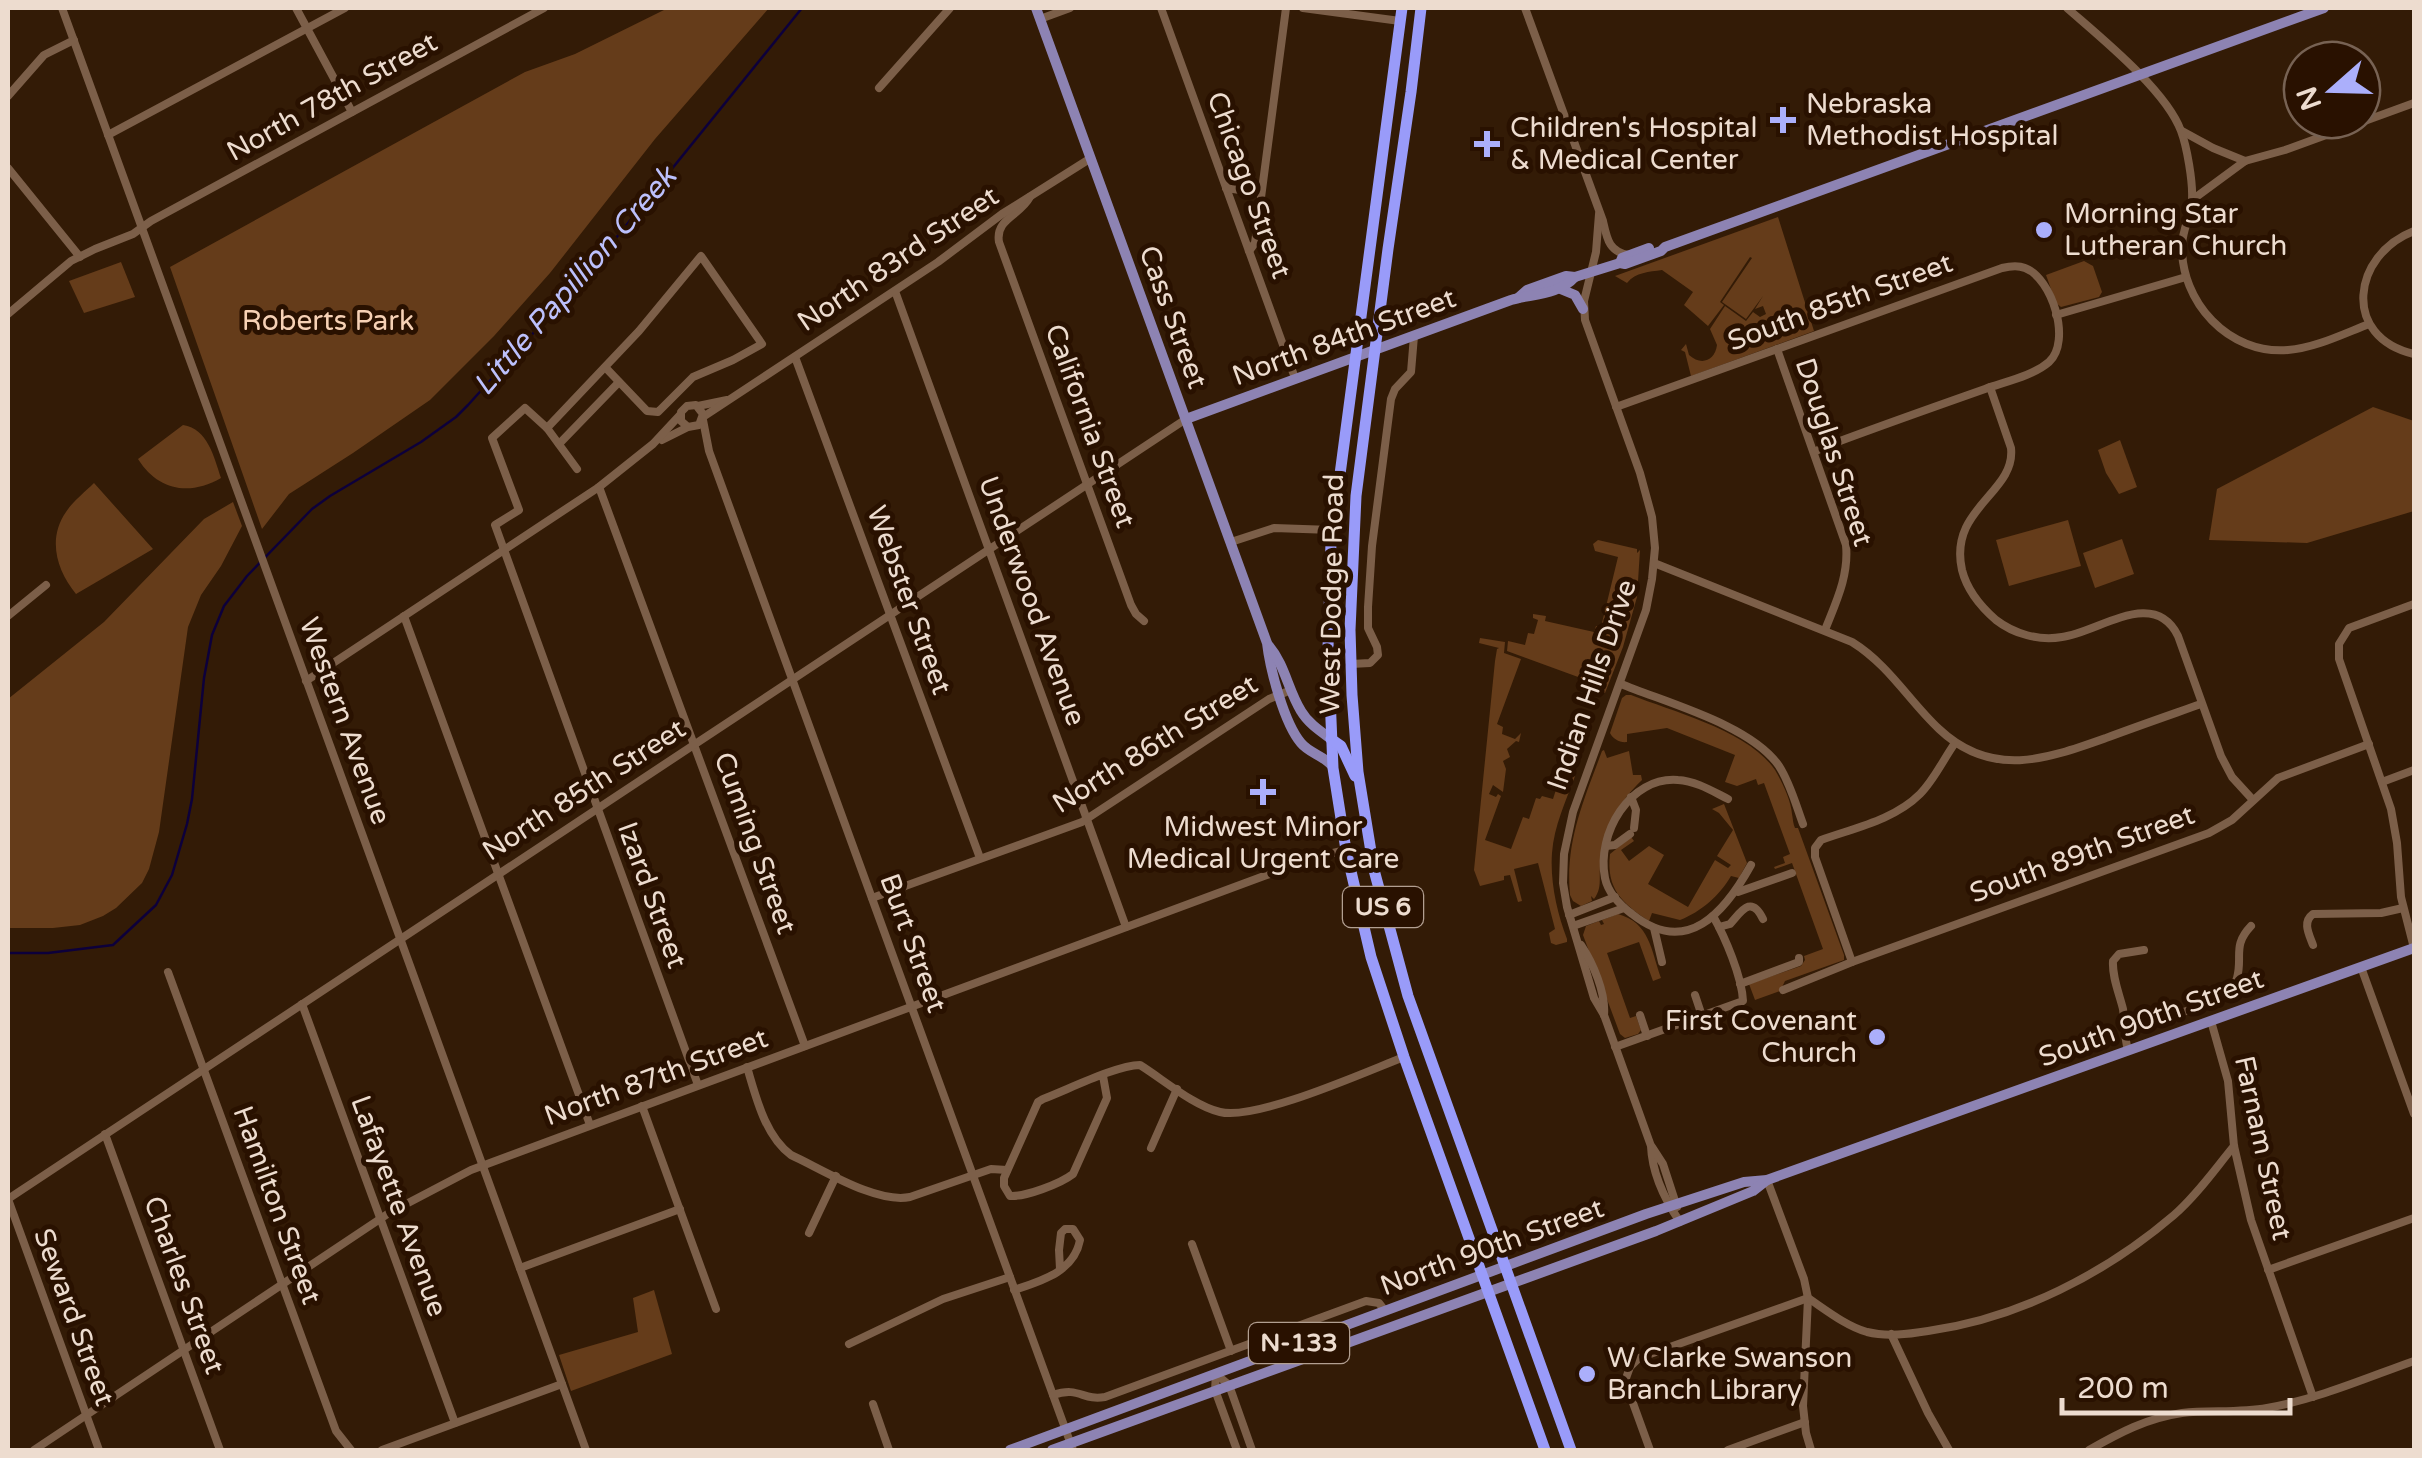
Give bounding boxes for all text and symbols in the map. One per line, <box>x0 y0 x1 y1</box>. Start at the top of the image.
street label: North 78th Street <box>221 25 443 169</box>
north arrow <box>2282 40 2382 140</box>
text: N <box>2290 82 2329 115</box>
street label: Chicago Street <box>1199 87 1299 283</box>
place label: Nebraska Methodist Hospital <box>1806 87 2058 153</box>
marker: Nebraska Methodist Hospital <box>1770 107 1796 133</box>
place label: Children's Hospital & Medical Center <box>1510 111 1758 177</box>
marker: Children's Hospital & Medical Center <box>1474 131 1500 157</box>
water label: Little Papillion Creek <box>465 157 686 403</box>
street label: North 83rd Street <box>791 179 1005 339</box>
place label: Morning Star Lutheran Church <box>2064 197 2287 263</box>
marker: Morning Star Lutheran Church <box>2033 219 2055 241</box>
street label: Cass Street <box>1131 241 1215 393</box>
street label: South 85th Street <box>1723 245 1957 358</box>
street label: North 84th Street <box>1228 281 1461 393</box>
park label: Roberts Park <box>242 304 414 338</box>
street label: California Street <box>1037 320 1143 533</box>
street label: Douglas Street <box>1788 354 1880 551</box>
street label: Underwood Avenue <box>971 472 1093 730</box>
street label: West Dodge Road <box>1313 473 1351 715</box>
street label: Webster Street <box>859 501 959 699</box>
street label: Indian Hills Drive <box>1540 575 1644 795</box>
street label: Western Avenue <box>292 613 398 829</box>
street label: North 86th Street <box>1046 667 1264 821</box>
street label: North 85th Street <box>476 712 692 868</box>
street label: Cuming Street <box>706 747 804 939</box>
marker: Midwest Minor Medical Urgent Care <box>1250 779 1276 805</box>
street label: South 89th Street <box>1965 797 2199 910</box>
place label: Midwest Minor Medical Urgent Care <box>1127 810 1399 876</box>
street label: Izard Street <box>610 817 694 973</box>
street label: Burt Street <box>872 869 954 1017</box>
road number: US 6 <box>1343 887 1423 927</box>
street label: South 90th Street <box>2034 961 2268 1074</box>
place label: First Covenant Church <box>1665 1004 1857 1070</box>
street label: North 87th Street <box>540 1021 773 1133</box>
marker: First Covenant Church <box>1866 1026 1888 1048</box>
street label: Farnam Street <box>2227 1053 2299 1243</box>
street label: Lafayette Avenue <box>343 1091 455 1321</box>
street label: Hamilton Street <box>225 1101 329 1309</box>
street label: North 90th Street <box>1376 1191 1609 1303</box>
street label: Charles Street <box>136 1192 232 1379</box>
street label: Seward Street <box>26 1224 122 1410</box>
road number: N-133 <box>1249 1323 1349 1363</box>
place label: W Clarke Swanson Branch Library <box>1607 1341 1852 1407</box>
scale bar <box>2062 1353 2290 1415</box>
marker: W Clarke Swanson Branch Library <box>1576 1363 1598 1385</box>
text: 200 m <box>2077 1370 2169 1407</box>

